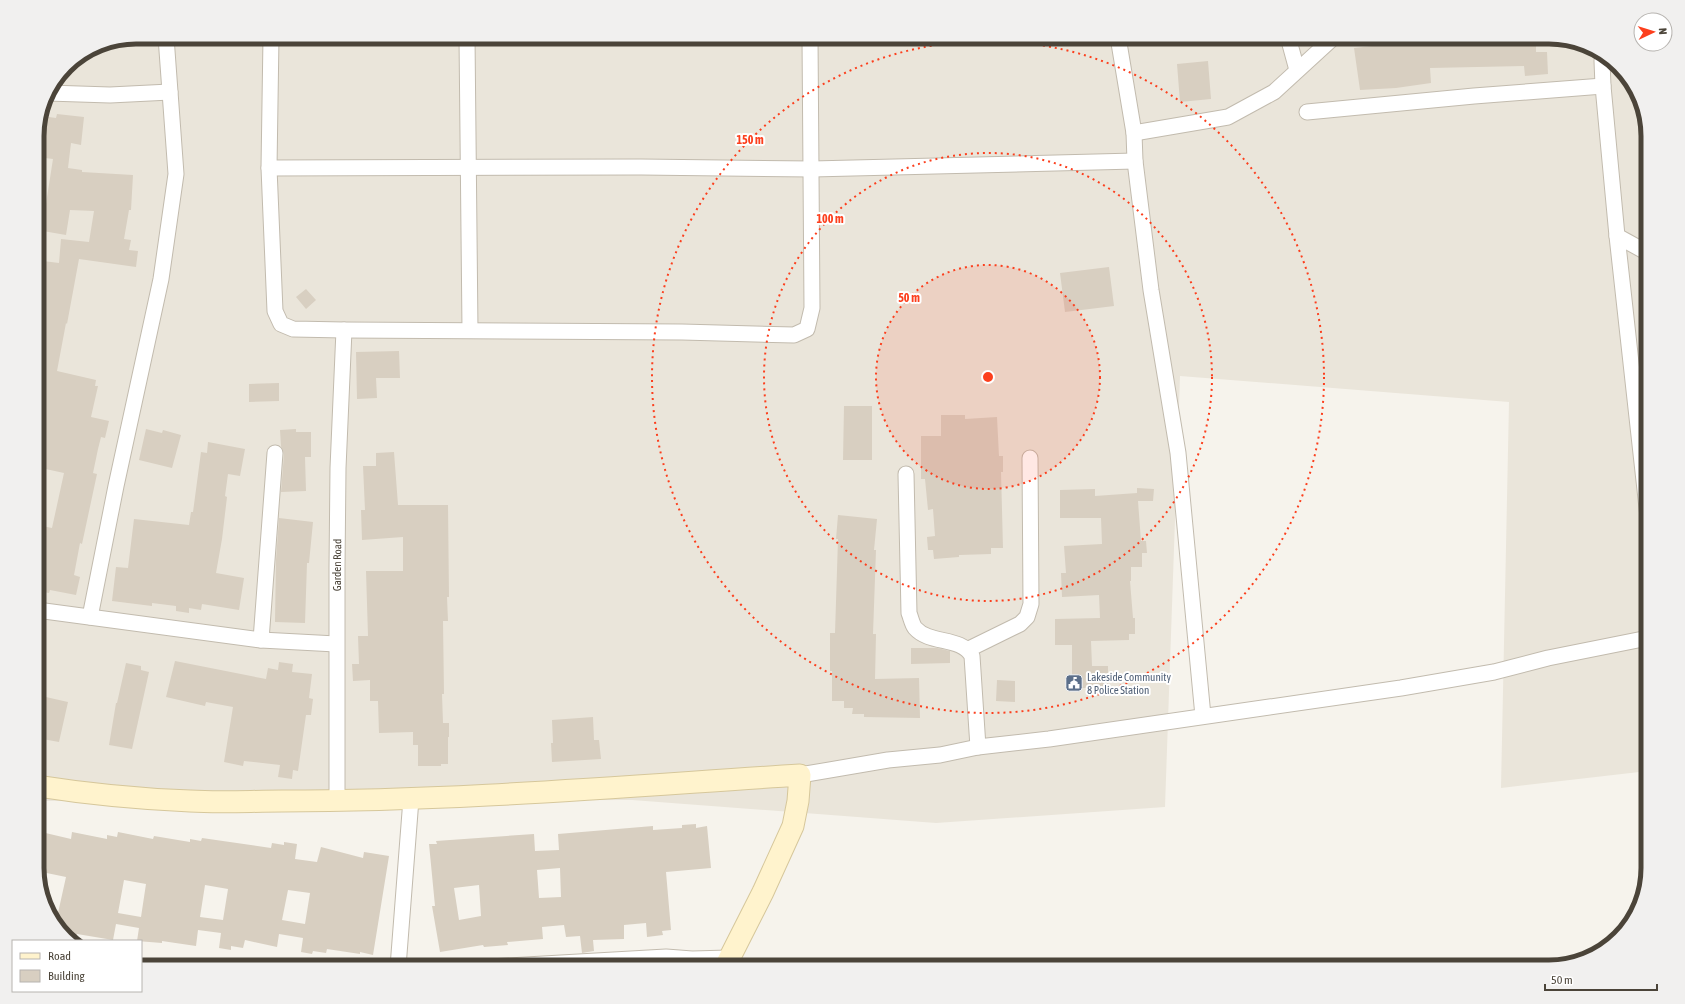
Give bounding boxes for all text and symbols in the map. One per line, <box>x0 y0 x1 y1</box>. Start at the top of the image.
north arrow <box>1633 12 1673 52</box>
text: N <box>1657 28 1669 35</box>
text: 150 m <box>736 133 764 147</box>
text: 100 m <box>816 212 844 226</box>
text: 50 m <box>898 291 920 305</box>
centre of rings <box>981 370 995 384</box>
street label: Garden Road <box>331 539 343 591</box>
place label: Lakeside Community 8 Police Station <box>1087 671 1171 696</box>
public building icon: Lakeside Community 8 Police Station <box>1064 673 1084 693</box>
legend <box>12 940 142 992</box>
text: Road <box>48 949 71 963</box>
scale bar <box>1545 966 1657 992</box>
text: Building <box>48 969 86 983</box>
text: 50 m <box>1551 973 1573 987</box>

